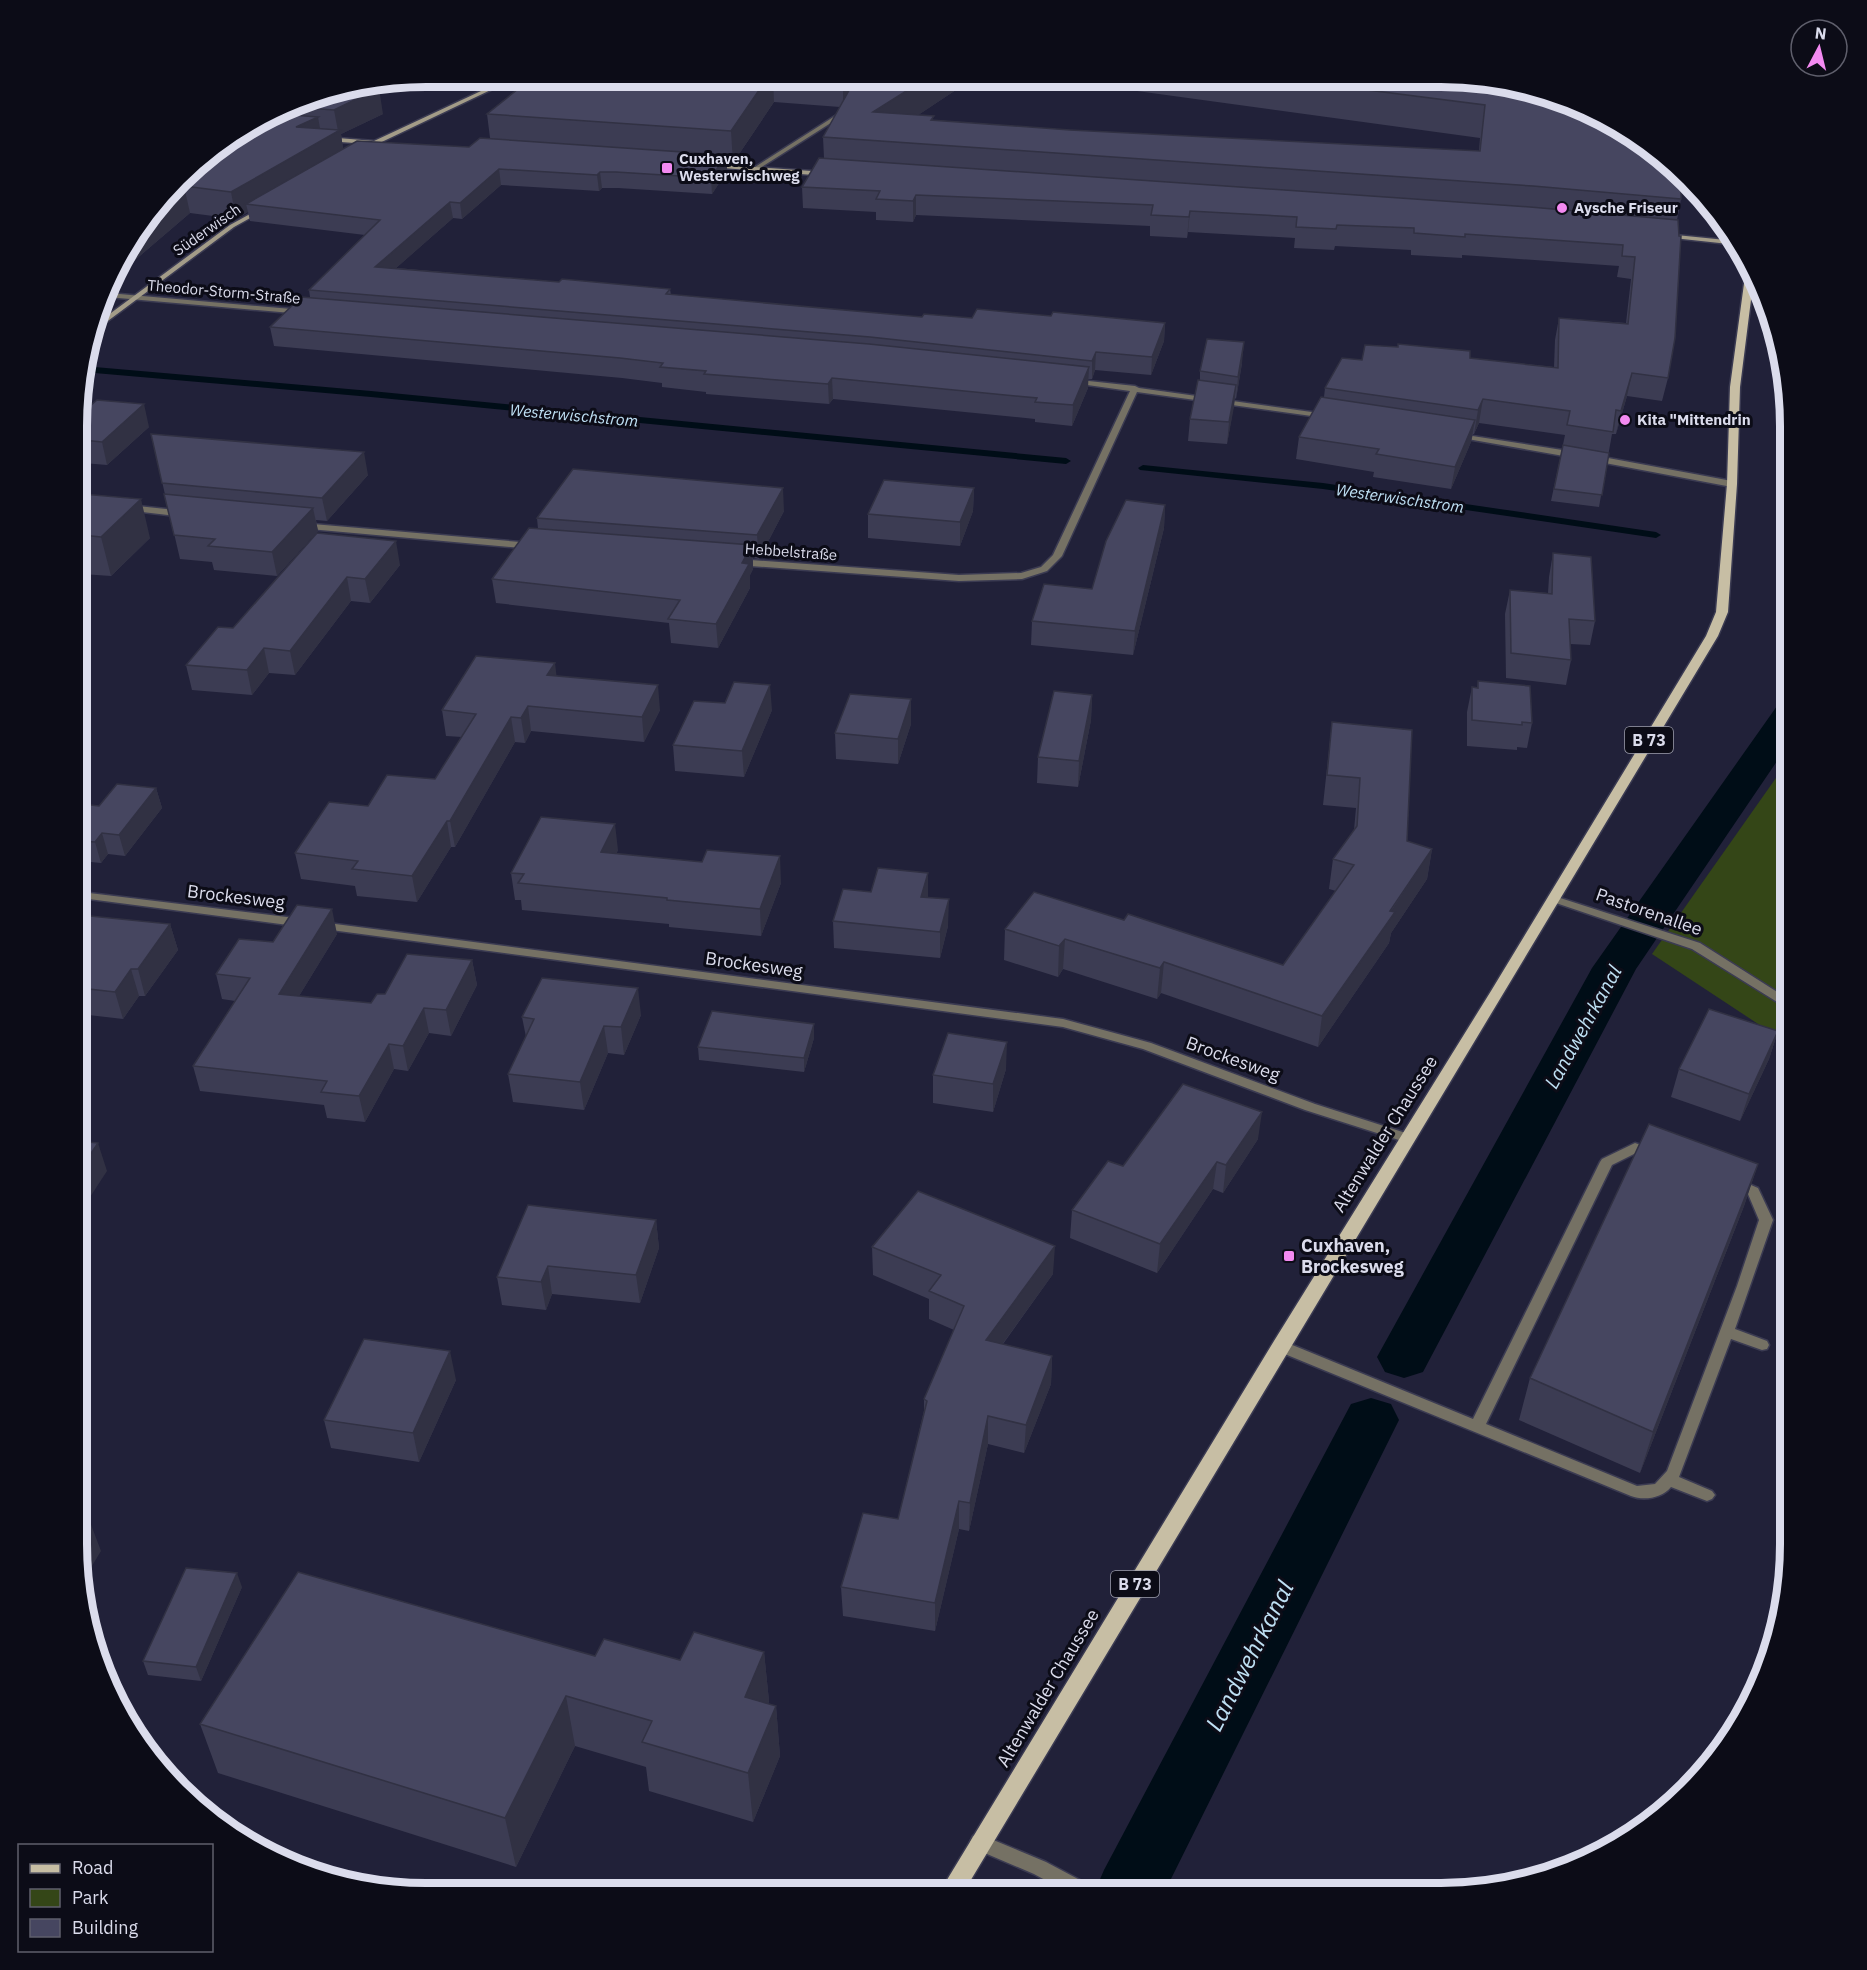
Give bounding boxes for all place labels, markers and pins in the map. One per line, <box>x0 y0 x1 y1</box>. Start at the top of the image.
place label: Cuxhaven, Westerwischweg <box>679 149 800 185</box>
marker: Cuxhaven, Westerwischweg <box>660 161 674 175</box>
place label: Aysche Friseur <box>1574 198 1678 217</box>
marker: Aysche Friseur <box>1555 201 1569 215</box>
place label: Kita "Mittendrin <box>1637 410 1751 429</box>
marker: Kita "Mittendrin <box>1618 413 1632 427</box>
place label: Cuxhaven, Brockesweg <box>1301 1234 1404 1278</box>
marker: Cuxhaven, Brockesweg <box>1282 1249 1296 1263</box>

